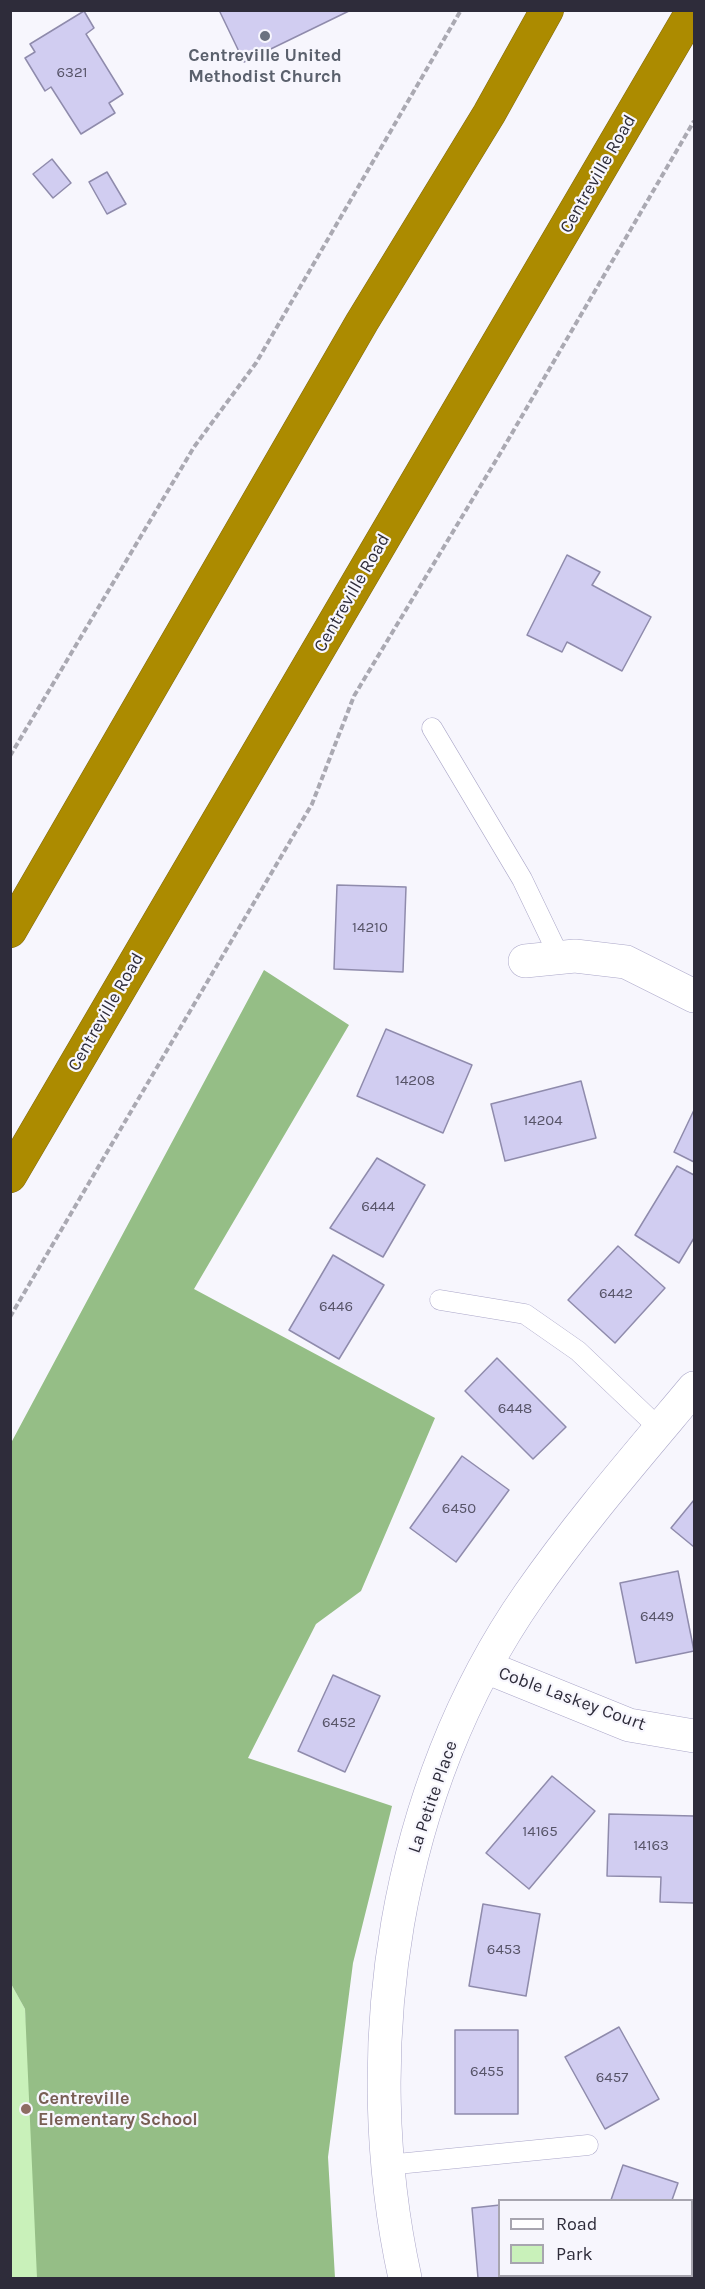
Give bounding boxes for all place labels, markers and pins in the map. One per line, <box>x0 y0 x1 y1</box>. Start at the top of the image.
marker: Centreville United Methodist Church <box>258 29 272 43</box>
place label: Centreville United Methodist Church <box>188 45 342 88</box>
place label: Centreville Elementary School <box>38 2088 198 2130</box>
marker: Centreville Elementary School <box>19 2102 33 2116</box>

